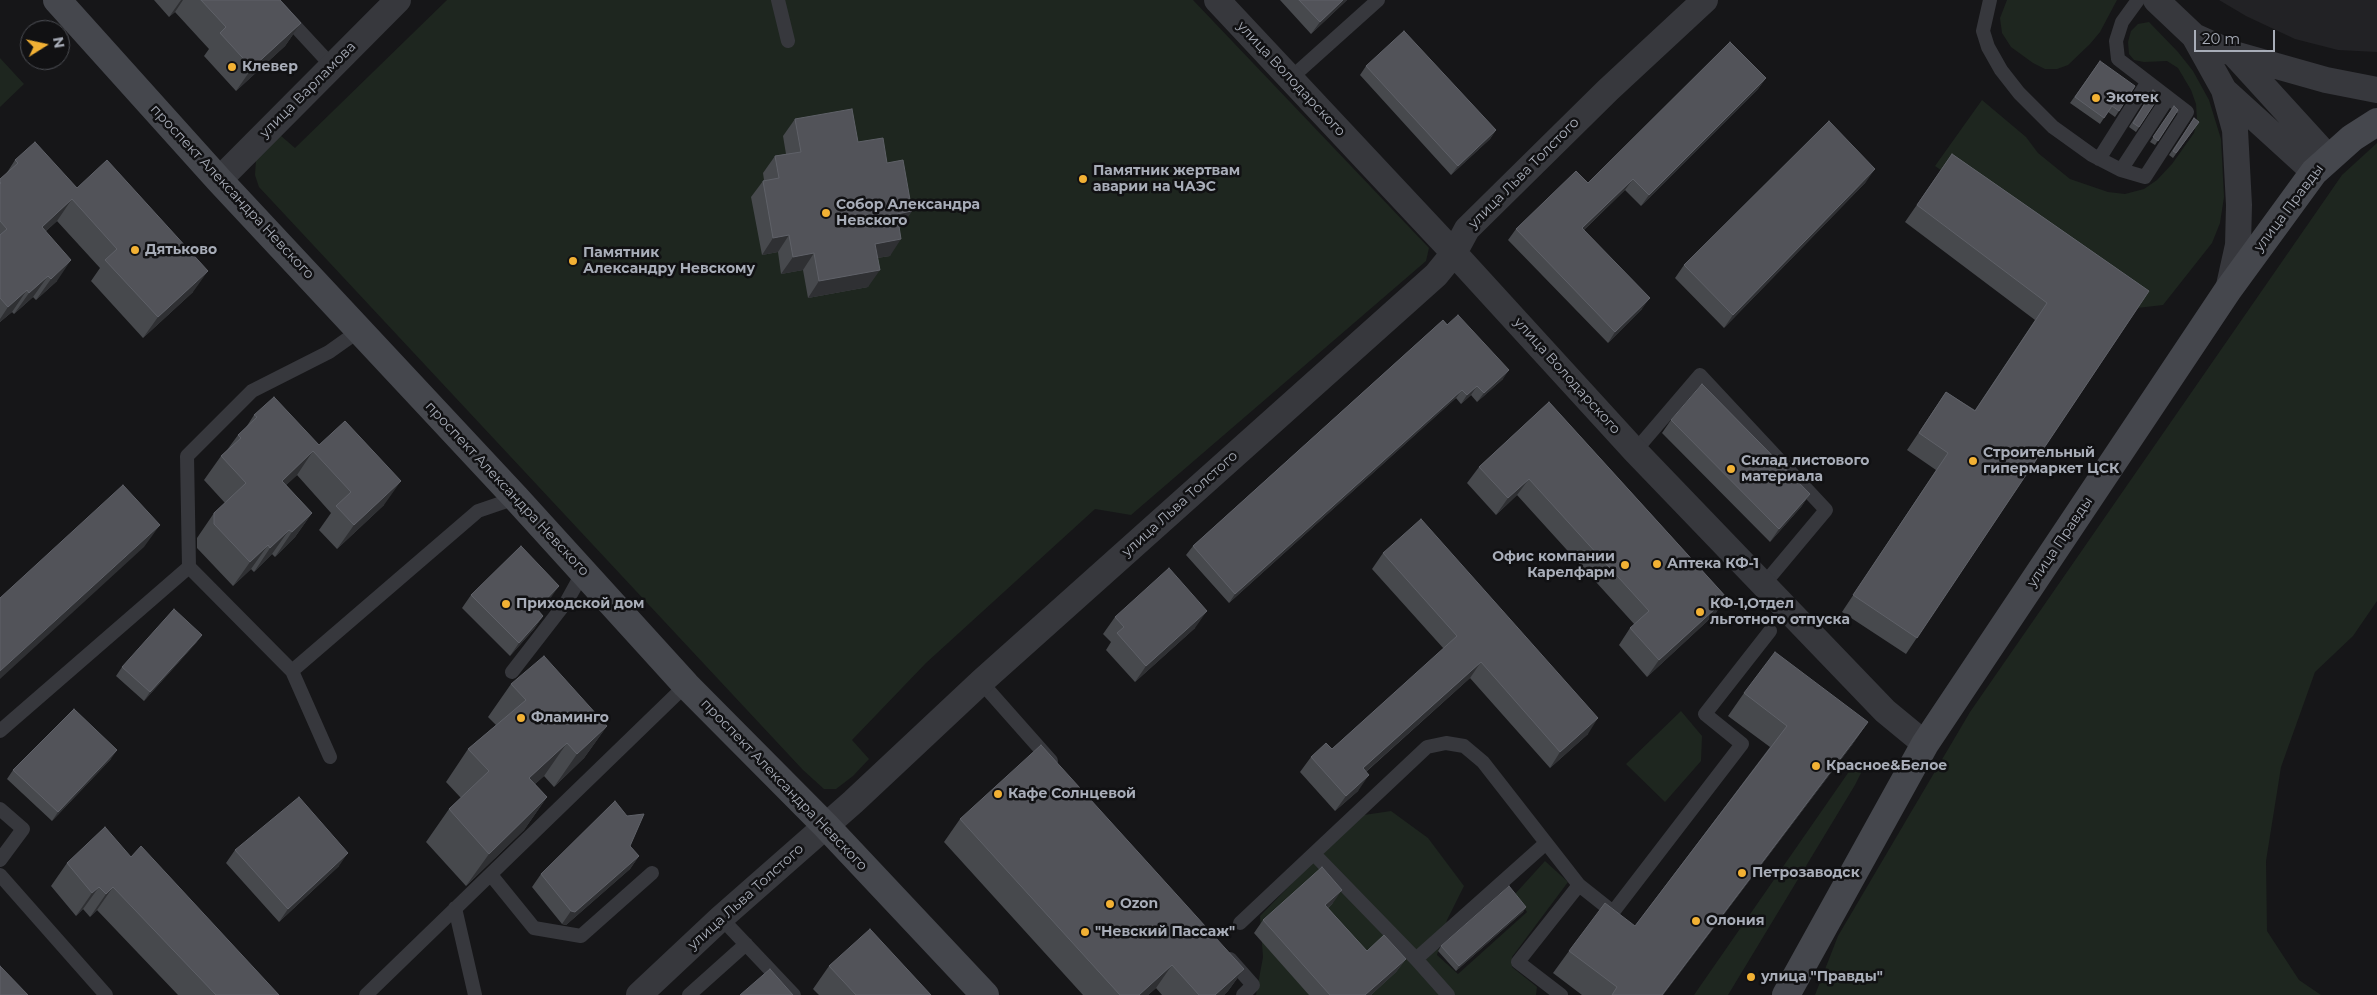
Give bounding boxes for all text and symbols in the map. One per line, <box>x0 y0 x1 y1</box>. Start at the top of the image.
street label: улица Володарского <box>1233 18 1349 140</box>
north arrow <box>20 20 70 70</box>
scale bar <box>2197 20 2278 52</box>
text: 20 m <box>2202 29 2240 48</box>
text: N <box>49 35 69 50</box>
street label: улица Варламова <box>256 38 360 142</box>
place label: Клевер <box>242 59 298 75</box>
marker: Клевер <box>226 61 238 73</box>
place label: Экотек <box>2106 90 2159 106</box>
marker: Экотек <box>2090 92 2102 104</box>
street label: проспект Александра Невского <box>147 101 317 283</box>
street label: улица Льва Толстого <box>1465 114 1583 232</box>
street label: улица Правды <box>2251 161 2327 255</box>
place label: Памятник жертвам аварии на ЧАЭС <box>1093 163 1240 196</box>
marker: Памятник жертвам аварии на ЧАЭС <box>1077 173 1089 185</box>
place label: Собор Александра Невского <box>836 197 980 230</box>
marker: Собор Александра Невского <box>820 207 832 219</box>
place label: Дятьково <box>145 242 217 258</box>
marker: Дятьково <box>129 244 141 256</box>
place label: Памятник Александру Невскому <box>583 245 755 278</box>
marker: Памятник Александру Невскому <box>567 255 579 267</box>
street label: улица Володарского <box>1510 314 1624 438</box>
street label: проспект Александра Невского <box>422 398 592 580</box>
place label: Строительный гипермаркет ЦСК <box>1983 445 2119 478</box>
street label: улица Льва Толстого <box>1119 448 1241 560</box>
place label: Склад листового материала <box>1741 453 1869 486</box>
marker: Строительный гипермаркет ЦСК <box>1967 455 1979 467</box>
marker: Склад листового материала <box>1725 463 1737 475</box>
street label: улица Правды <box>2024 494 2096 590</box>
place label: Офис компании Карелфарм <box>1492 549 1615 582</box>
place label: Аптека КФ-1 <box>1667 556 1759 572</box>
marker: Аптека КФ-1 <box>1651 558 1663 570</box>
marker: Офис компании Карелфарм <box>1619 559 1631 571</box>
place label: Приходской дом <box>516 596 644 612</box>
place label: КФ-1,Отдел льготного отпуска <box>1710 596 1850 628</box>
marker: Приходской дом <box>500 598 512 610</box>
marker: КФ-1,Отдел льготного отпуска <box>1694 606 1706 618</box>
street label: проспект Александра Невского <box>697 696 871 874</box>
place label: Фламинго <box>531 710 609 726</box>
marker: Фламинго <box>515 712 527 724</box>
place label: Красное&Белое <box>1826 758 1947 774</box>
marker: Красное&Белое <box>1810 760 1822 772</box>
place label: Кафе Солнцевой <box>1008 786 1136 802</box>
marker: Кафе Солнцевой <box>992 788 1004 800</box>
street label: улица Льва Толстого <box>685 841 807 953</box>
place label: Петрозаводск <box>1752 865 1860 881</box>
marker: Петрозаводск <box>1736 867 1748 879</box>
place label: Ozon <box>1120 896 1158 912</box>
marker: Ozon <box>1104 898 1116 910</box>
place label: Олония <box>1706 913 1764 929</box>
marker: Олония <box>1690 915 1702 927</box>
place label: "Невский Пассаж" <box>1095 924 1235 940</box>
marker: "Невский Пассаж" <box>1079 926 1091 938</box>
place label: улица "Правды" <box>1761 969 1883 985</box>
marker: улица "Правды" <box>1745 971 1757 983</box>

